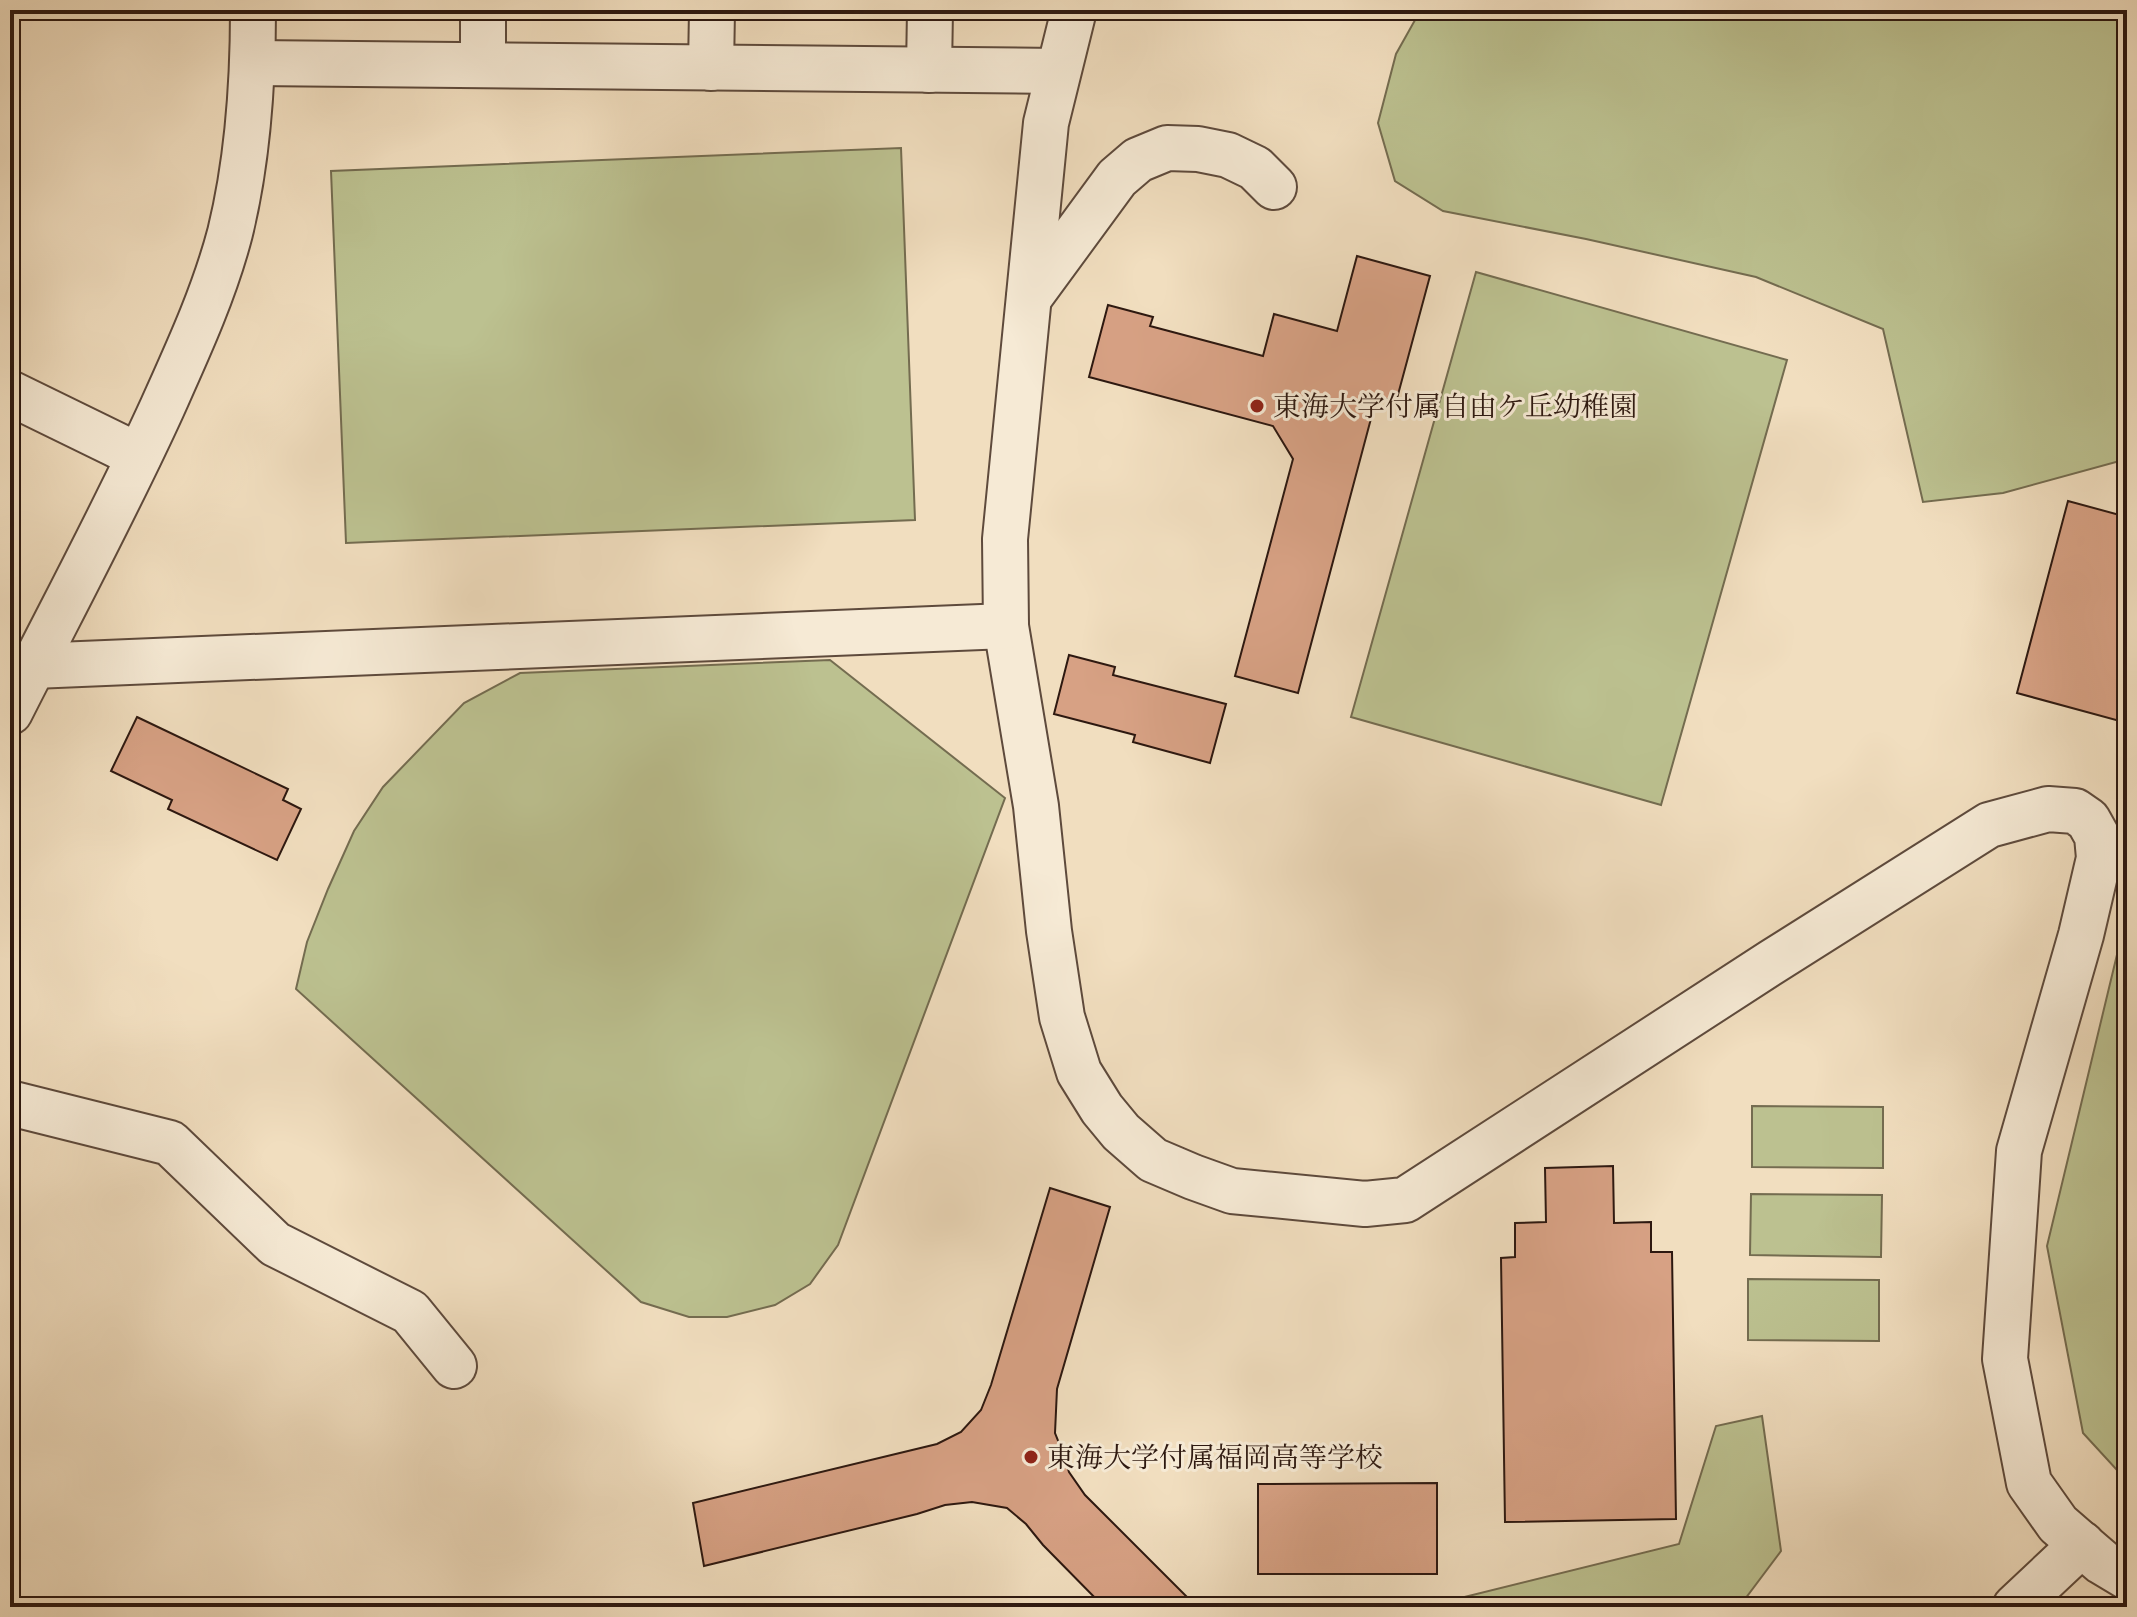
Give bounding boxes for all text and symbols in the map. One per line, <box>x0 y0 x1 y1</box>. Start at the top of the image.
place label: 東海大学付属自由ケ丘幼稚園 <box>1273 390 1637 425</box>
marker: 東海大学付属自由ケ丘幼稚園 <box>1248 397 1266 415</box>
place label: 東海大学付属福岡高等学校 <box>1047 1441 1383 1476</box>
marker: 東海大学付属福岡高等学校 <box>1022 1448 1040 1466</box>

